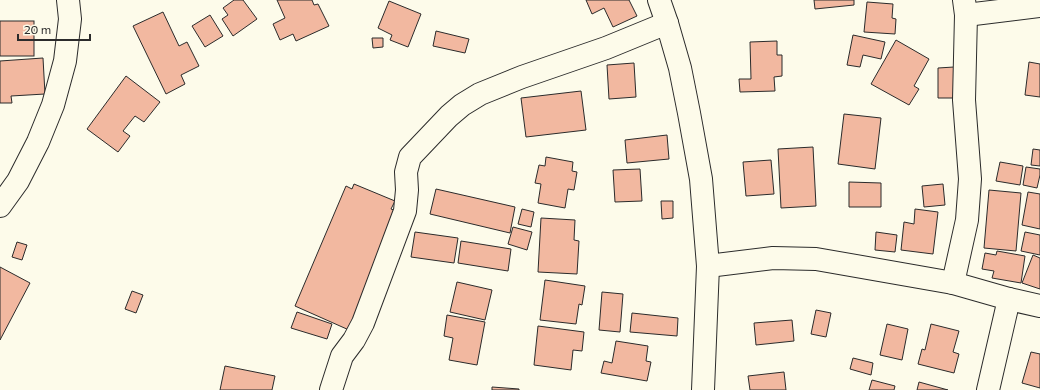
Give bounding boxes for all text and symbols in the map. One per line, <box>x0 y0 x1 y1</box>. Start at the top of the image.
scale bar <box>18 16 90 42</box>
text: 20 m <box>24 22 51 36</box>

